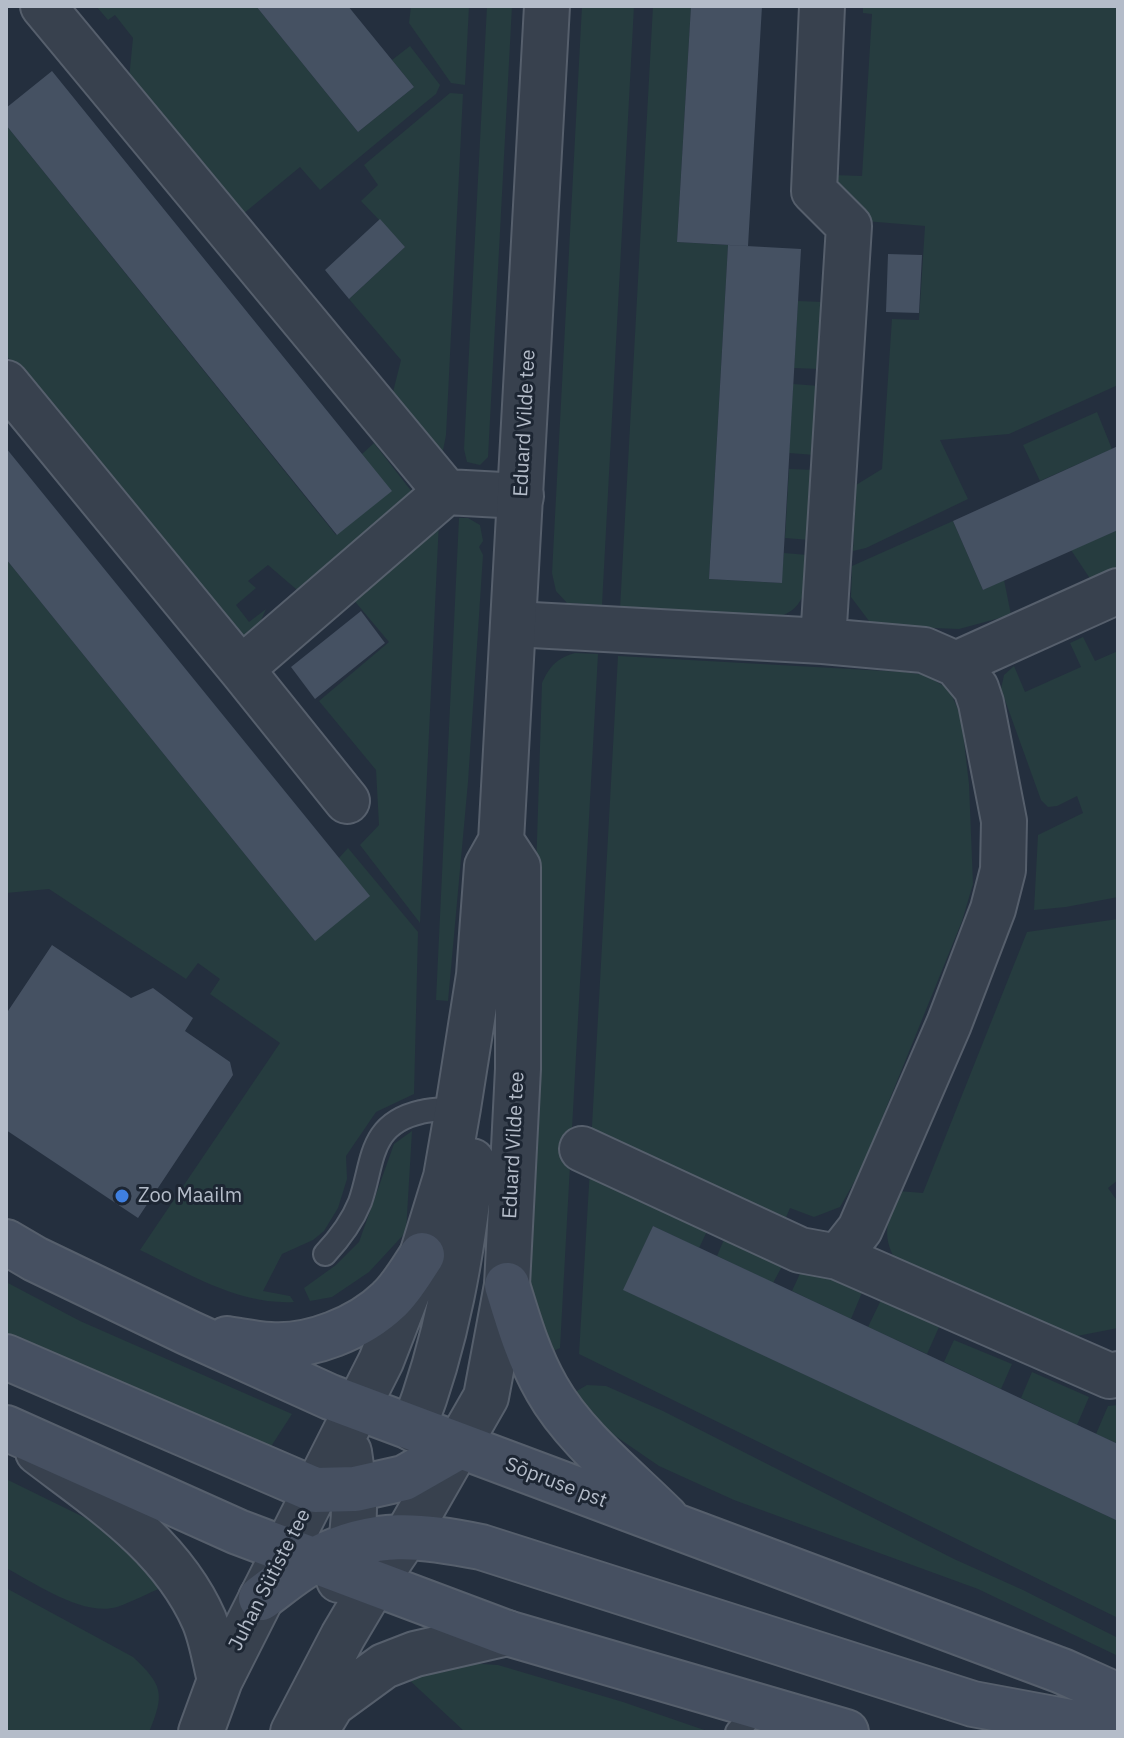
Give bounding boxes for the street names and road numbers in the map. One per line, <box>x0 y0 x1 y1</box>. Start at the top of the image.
street label: Eduard Vilde tee <box>509 349 541 497</box>
street label: Eduard Vilde tee <box>498 1071 530 1219</box>
street label: Sõpruse pst <box>502 1453 610 1513</box>
street label: Juhan Sütiste tee <box>224 1505 316 1655</box>

